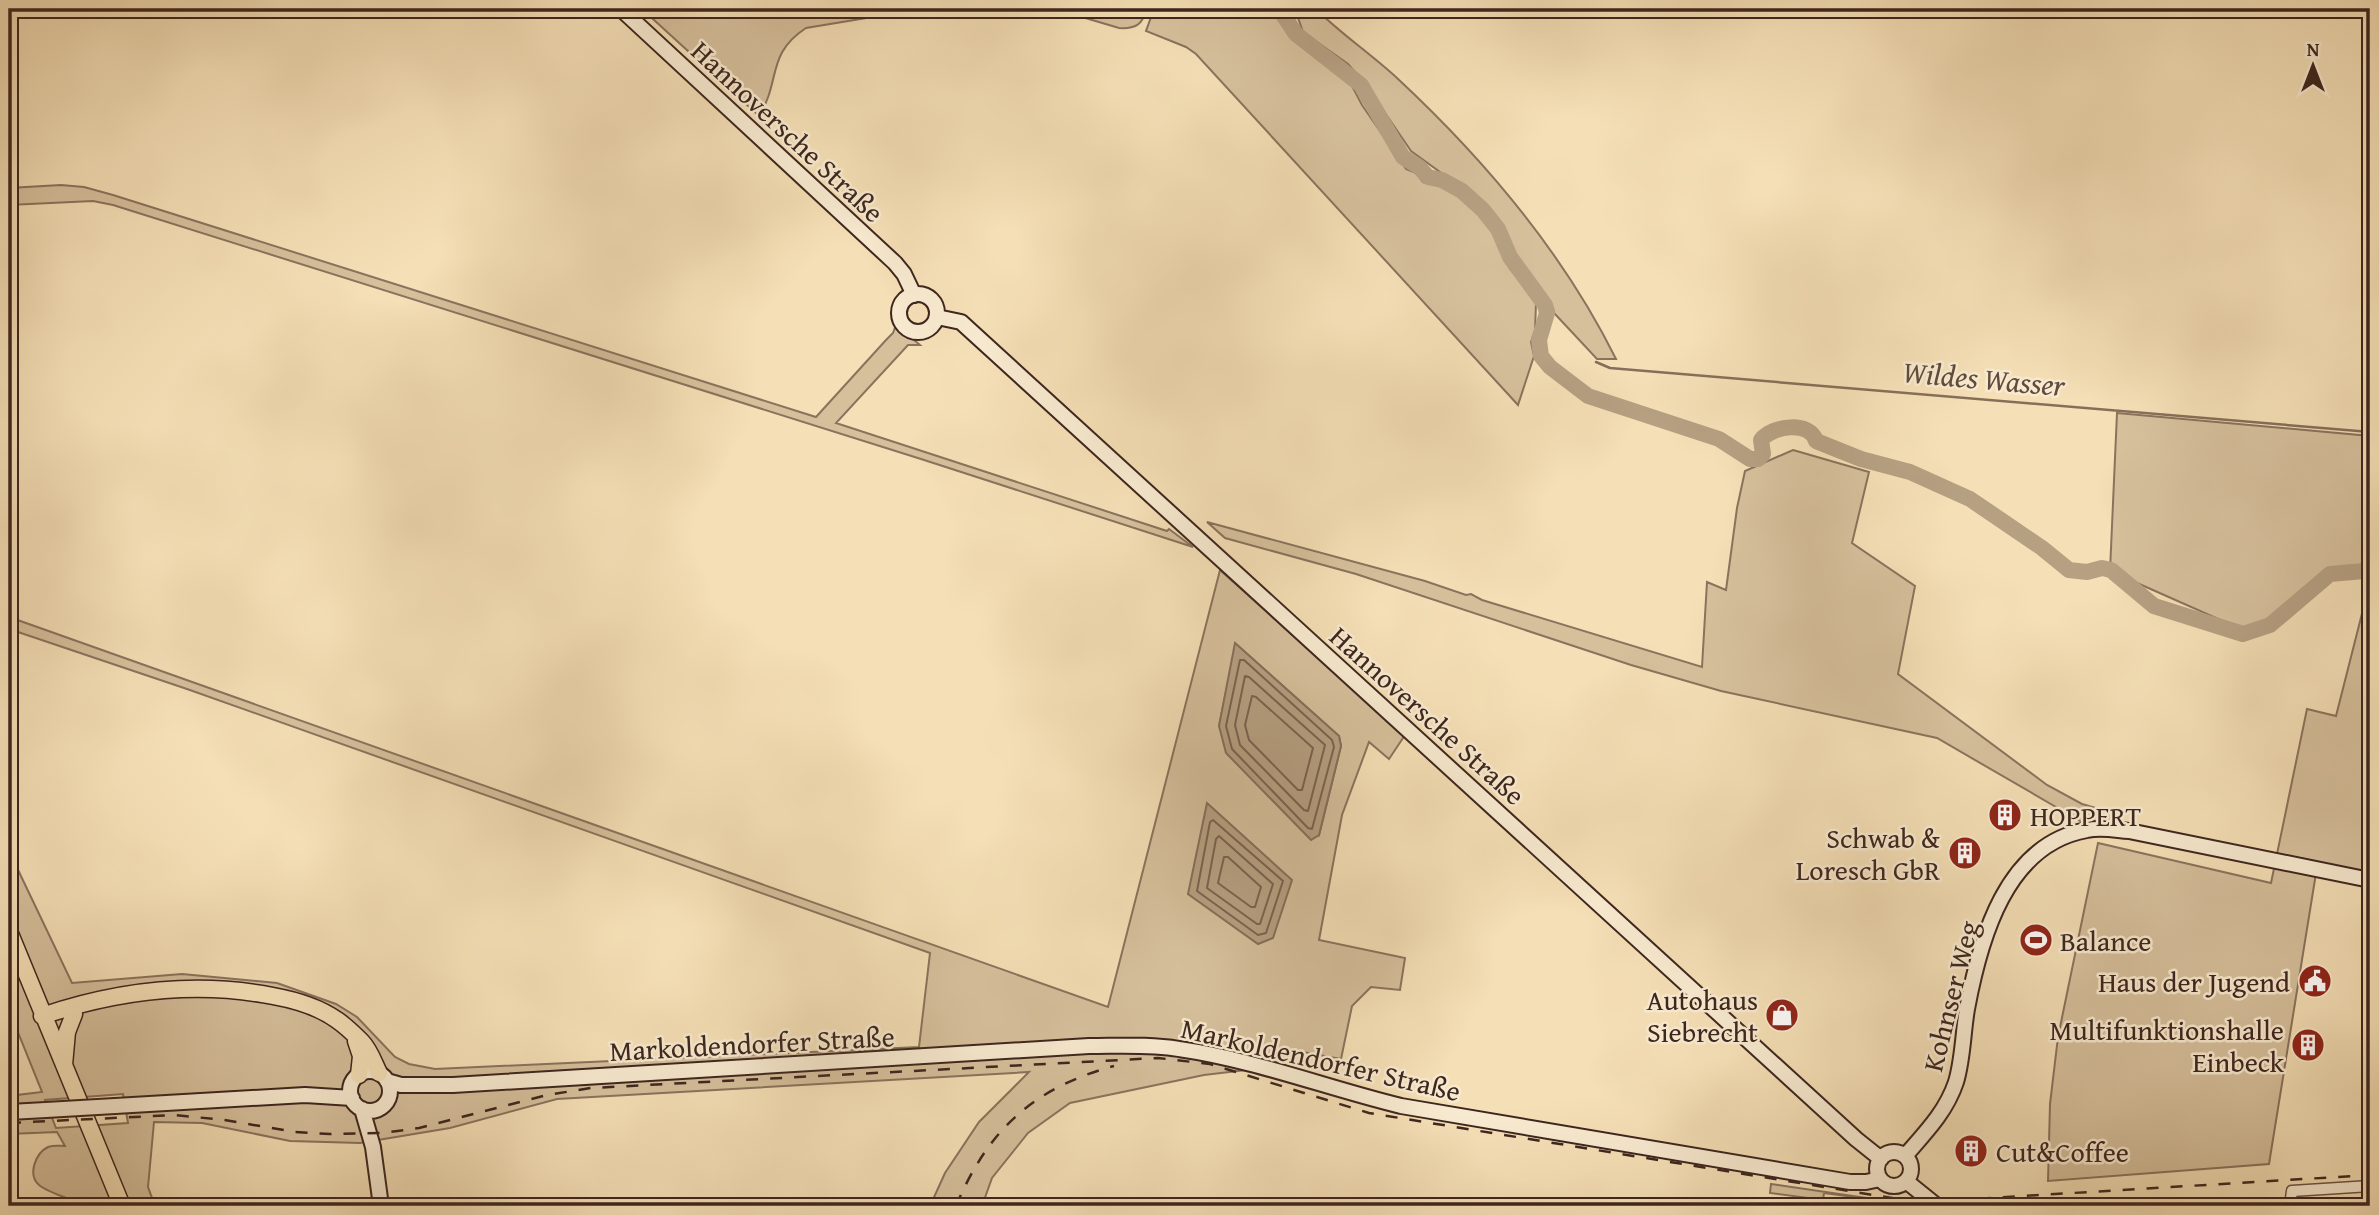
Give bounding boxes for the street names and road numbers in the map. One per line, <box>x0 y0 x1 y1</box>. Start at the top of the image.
street label: Hannoversche Straße <box>682 31 894 231</box>
street label: Hannoversche Straße <box>1321 616 1535 814</box>
street label: Kohnser Weg <box>1911 916 1989 1076</box>
street label: Markoldendorfer Straße <box>1177 1007 1465 1111</box>
street label: Markoldendorfer Straße <box>608 1015 896 1071</box>

